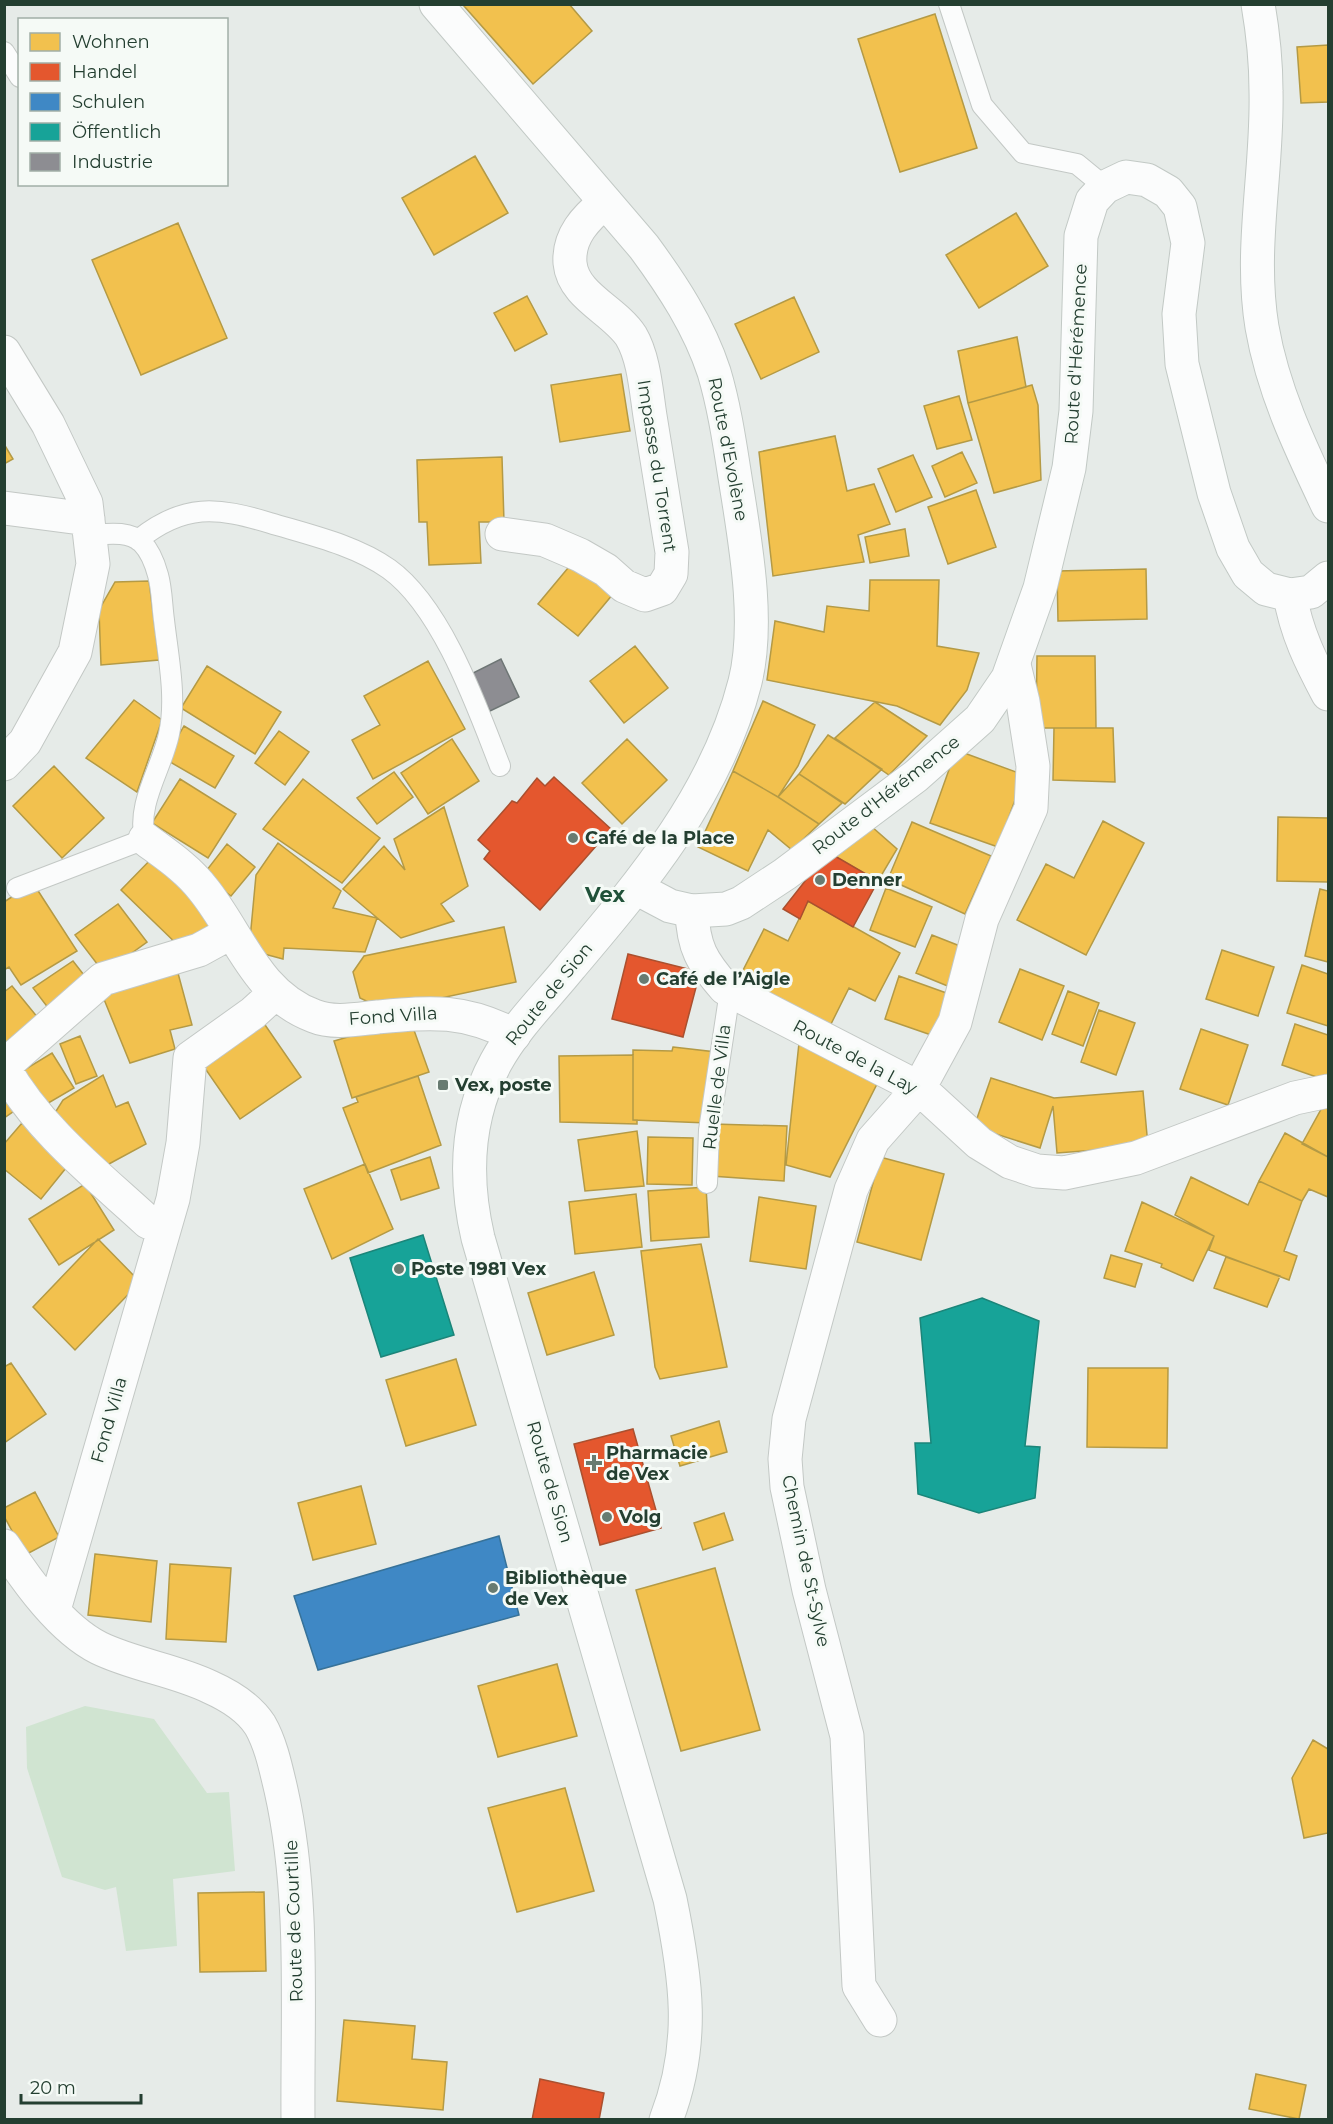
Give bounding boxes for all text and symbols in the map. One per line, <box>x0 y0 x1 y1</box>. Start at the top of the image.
legend <box>18 18 228 186</box>
text: Wohnen <box>72 31 150 53</box>
text: Handel <box>72 61 137 83</box>
text: Schulen <box>72 91 145 113</box>
text: Öffentlich <box>72 121 161 143</box>
text: Industrie <box>72 151 153 173</box>
street label: Route d'Hérémence <box>1060 263 1092 445</box>
street label: Route d'Evolène <box>703 375 753 523</box>
street label: Impasse du Torrent <box>632 378 682 554</box>
street label: Route d'Hérémence <box>808 730 964 859</box>
place label: Café de la Place <box>585 827 735 849</box>
marker: Café de la Place <box>566 831 580 845</box>
place label: Denner <box>832 869 903 891</box>
marker: Denner <box>813 873 827 887</box>
district label: Vex <box>584 882 625 907</box>
street label: Route de Sion <box>501 938 597 1050</box>
place label: Café de l’Aigle <box>656 968 790 990</box>
marker: Café de l’Aigle <box>637 972 651 986</box>
street label: Fond Villa <box>348 1002 438 1030</box>
street label: Route de la Lay <box>789 1015 921 1099</box>
street label: Ruelle de Villa <box>698 1023 736 1151</box>
place label: Vex, poste <box>454 1074 552 1096</box>
marker: Vex, poste <box>436 1078 450 1092</box>
place label: Poste 1981 Vex <box>411 1258 546 1280</box>
marker: Poste 1981 Vex <box>392 1262 406 1276</box>
street label: Fond Villa <box>86 1374 132 1466</box>
street label: Route de Sion <box>522 1418 578 1546</box>
place label: Pharmacie de Vex <box>606 1442 708 1485</box>
marker: Pharmacie de Vex <box>587 1456 601 1470</box>
street label: Chemin de St-Sylve <box>777 1473 835 1649</box>
place label: Volg <box>618 1506 661 1528</box>
marker: Volg <box>600 1510 614 1524</box>
place label: Bibliothèque de Vex <box>505 1567 627 1610</box>
marker: Bibliothèque de Vex <box>486 1581 500 1595</box>
street label: Route de Courtille <box>280 1839 308 2003</box>
scale bar <box>21 2067 141 2105</box>
text: 20 m <box>30 2077 76 2099</box>

